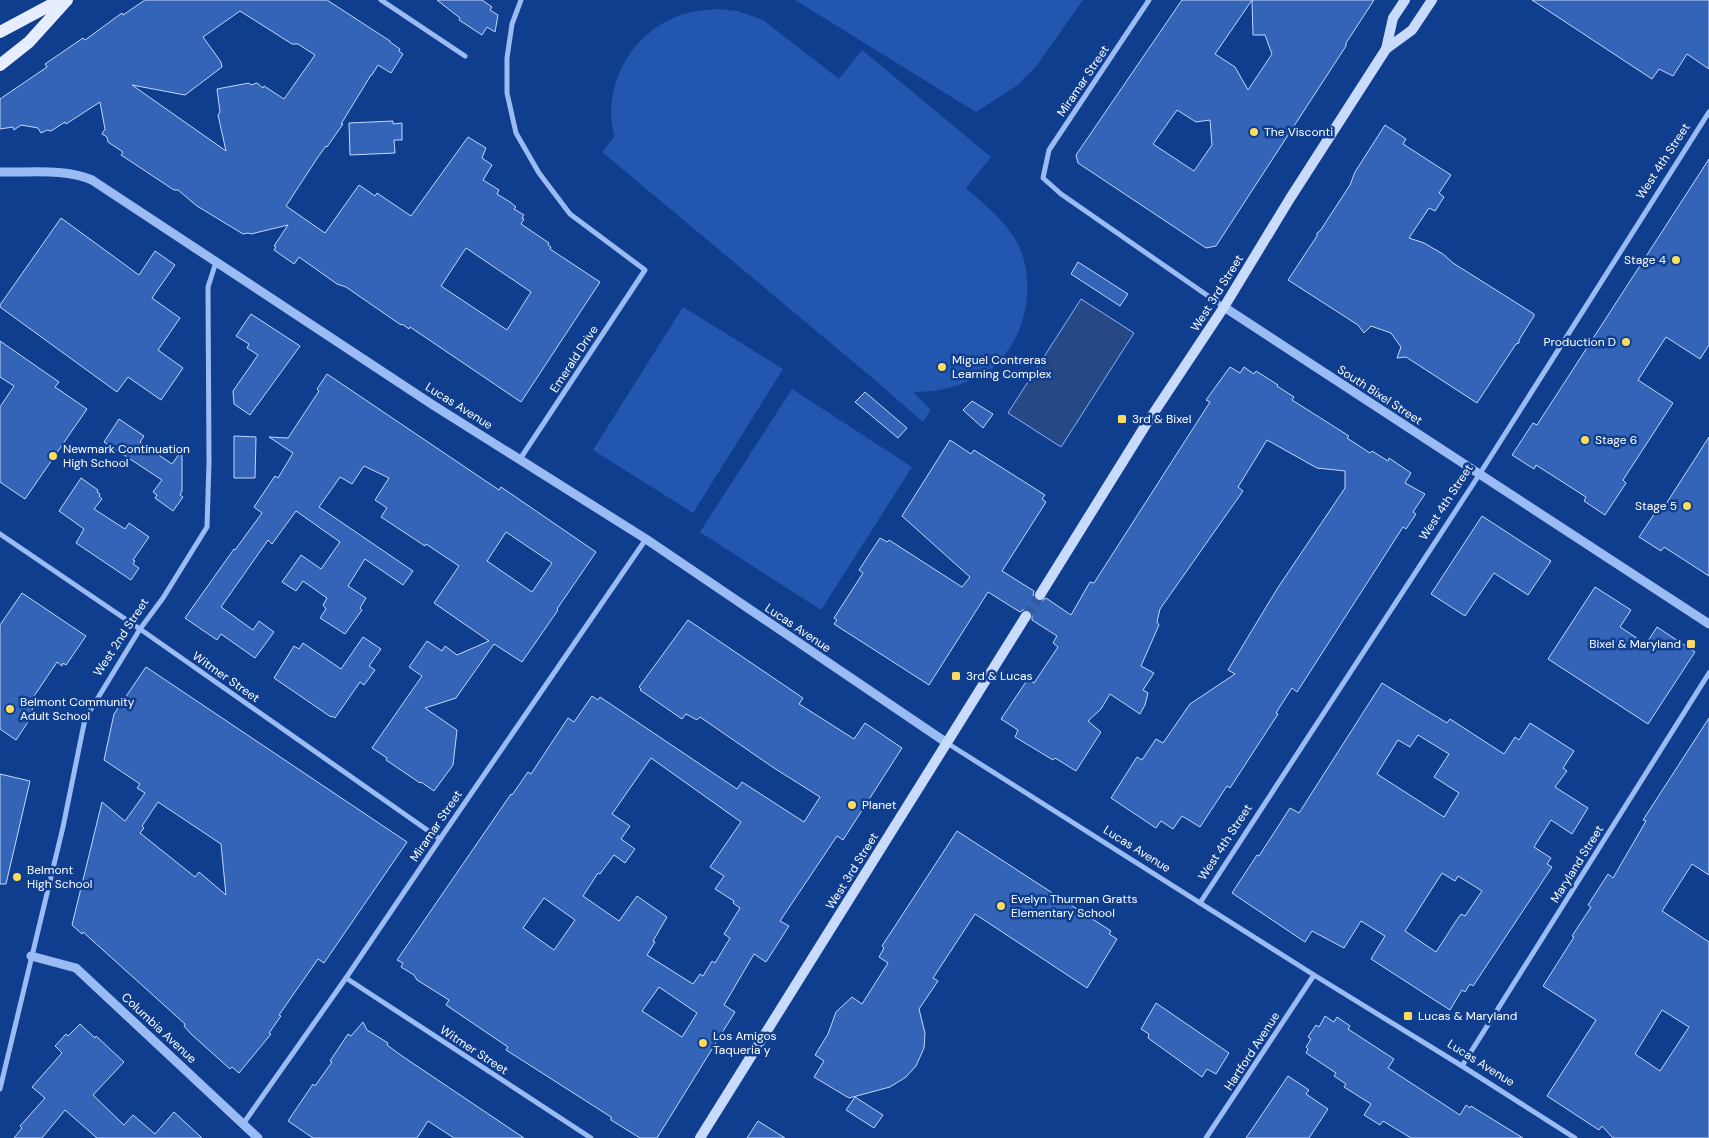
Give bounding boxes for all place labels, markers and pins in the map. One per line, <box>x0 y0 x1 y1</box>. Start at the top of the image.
place label: The Visconti <box>1264 124 1333 140</box>
marker: The Visconti <box>1248 126 1260 138</box>
place label: Stage 4 <box>1624 252 1666 268</box>
marker: Stage 4 <box>1670 254 1682 266</box>
place label: Production D <box>1544 334 1616 350</box>
marker: Production D <box>1620 336 1632 348</box>
place label: Miguel Contreras Learning Complex <box>952 352 1052 382</box>
marker: Miguel Contreras Learning Complex <box>936 361 948 373</box>
place label: 3rd & Bixel <box>1132 411 1191 427</box>
marker: 3rd & Bixel <box>1116 413 1128 425</box>
place label: Stage 6 <box>1595 432 1637 448</box>
marker: Stage 6 <box>1579 434 1591 446</box>
place label: Newmark Continuation High School <box>63 441 190 471</box>
marker: Newmark Continuation High School <box>47 450 59 462</box>
place label: Stage 5 <box>1635 498 1677 514</box>
marker: Stage 5 <box>1681 500 1693 512</box>
place label: Bixel & Maryland <box>1589 636 1681 652</box>
marker: Bixel & Maryland <box>1685 638 1697 650</box>
place label: 3rd & Lucas <box>966 668 1033 684</box>
marker: 3rd & Lucas <box>950 670 962 682</box>
place label: Belmont Community Adult School <box>20 694 135 724</box>
marker: Belmont Community Adult School <box>4 703 16 715</box>
place label: Planet <box>862 797 897 813</box>
marker: Planet <box>846 799 858 811</box>
place label: Belmont High School <box>27 862 92 892</box>
marker: Belmont High School <box>11 871 23 883</box>
place label: Evelyn Thurman Gratts Elementary School <box>1011 891 1138 921</box>
marker: Evelyn Thurman Gratts Elementary School <box>995 900 1007 912</box>
place label: Lucas & Maryland <box>1418 1008 1517 1024</box>
marker: Lucas & Maryland <box>1402 1010 1414 1022</box>
place label: Los Amigos Taqueria y <box>713 1028 777 1058</box>
marker: Los Amigos Taqueria y <box>697 1037 709 1049</box>

